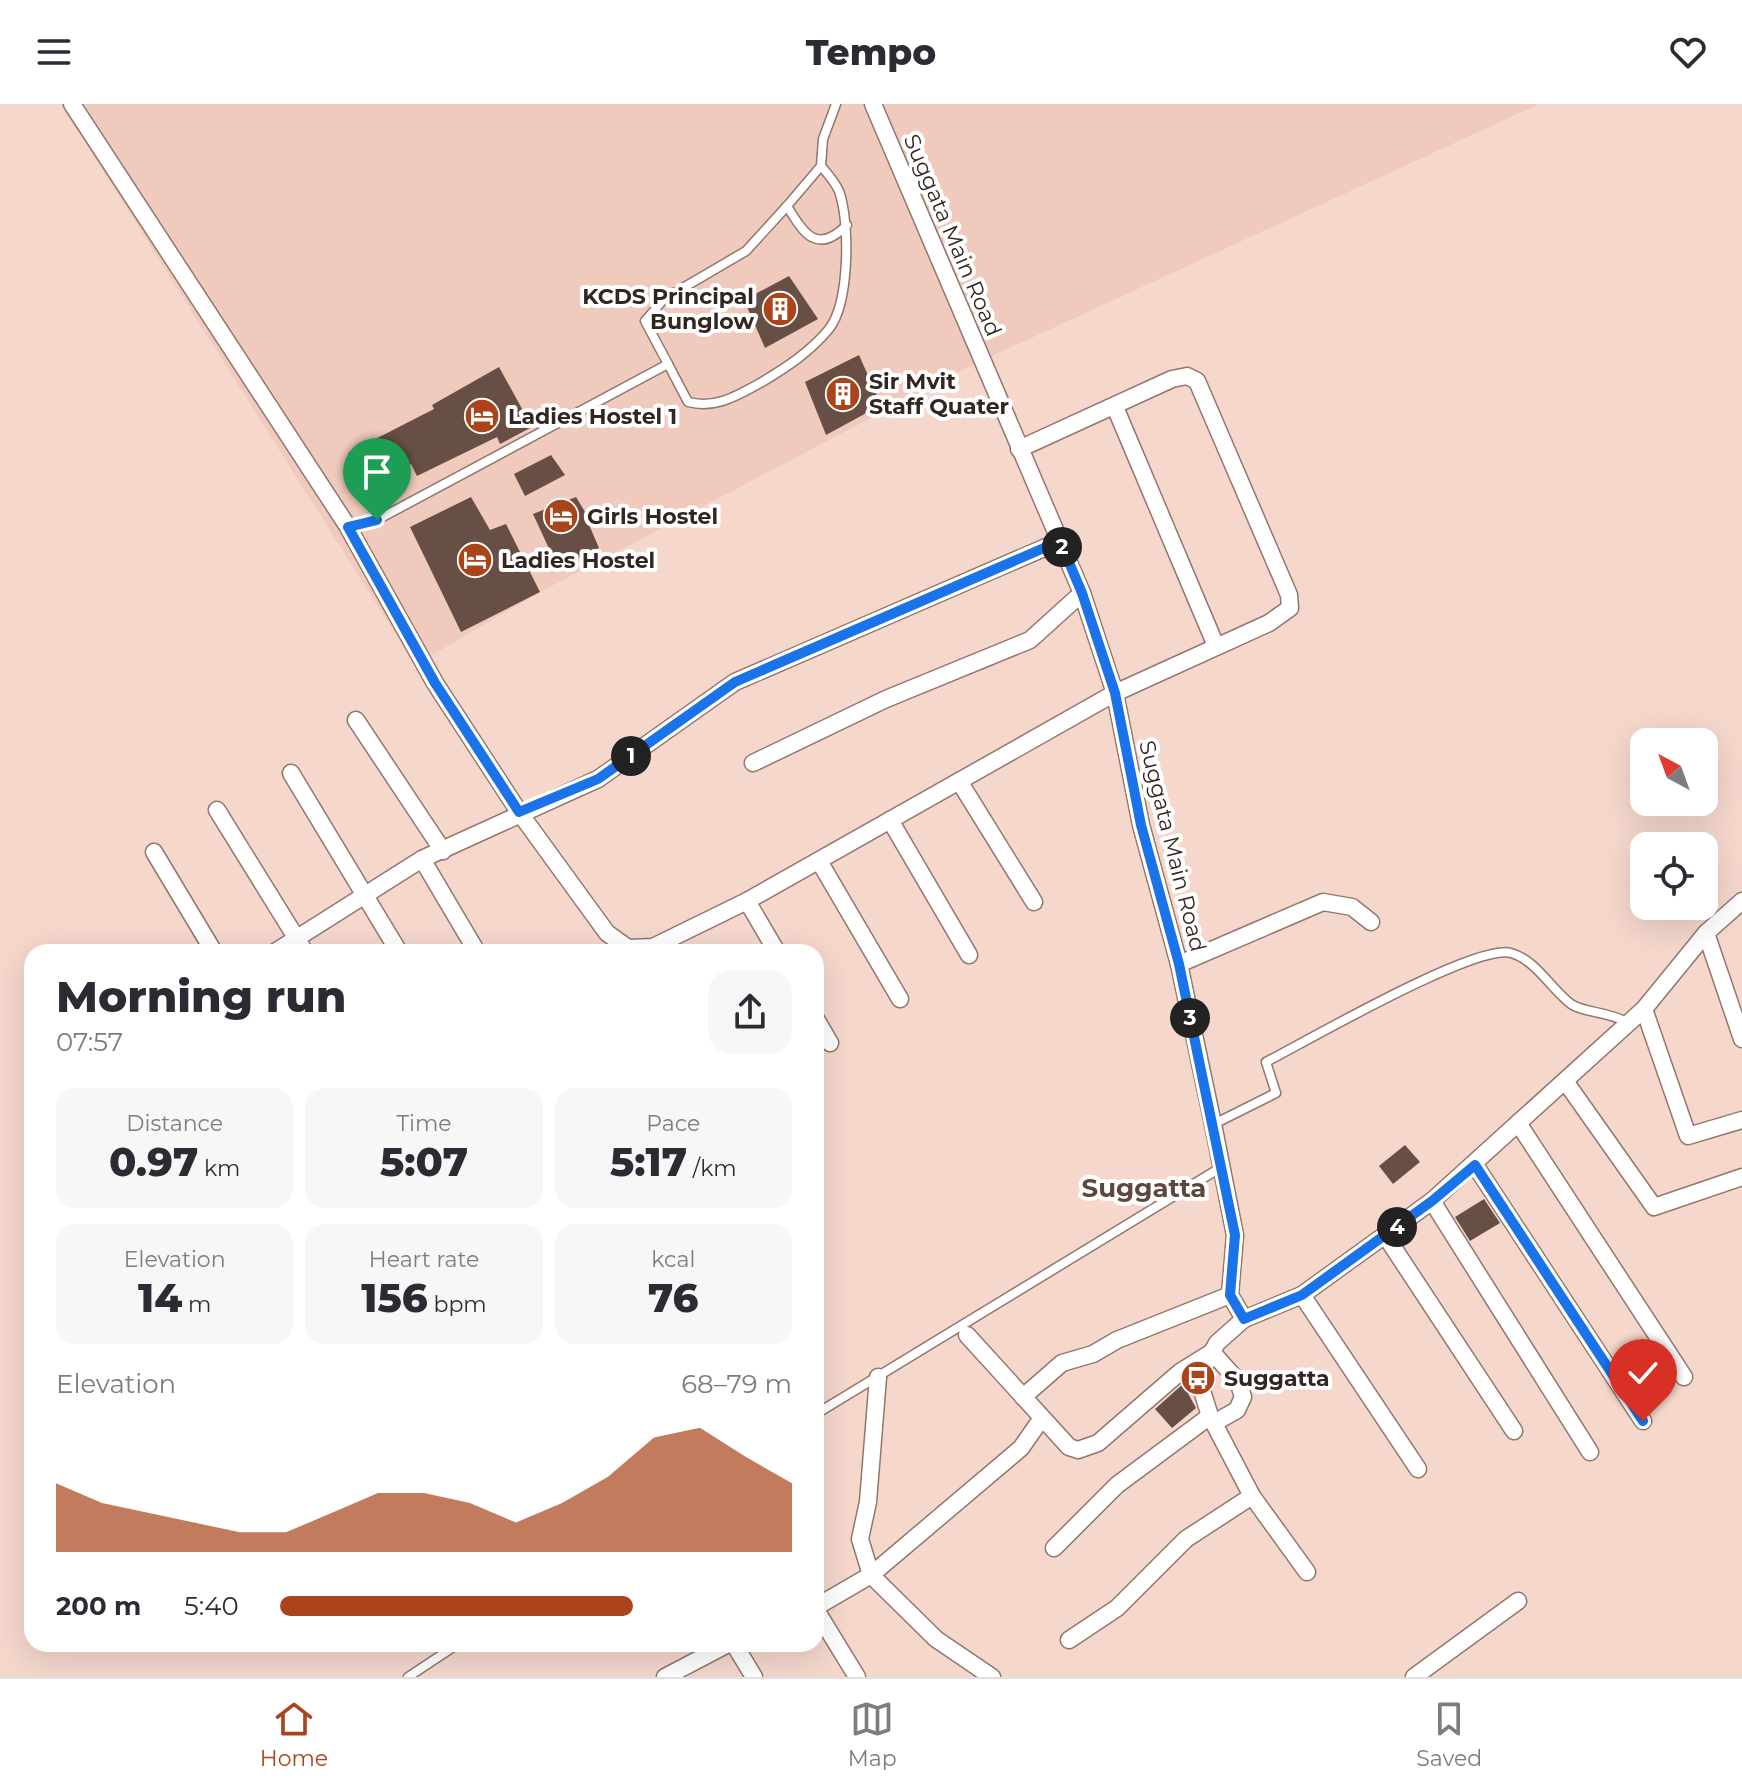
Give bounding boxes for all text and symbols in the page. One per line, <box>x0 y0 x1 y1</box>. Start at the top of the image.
icon: menu <box>32 30 76 74</box>
text: Tempo <box>806 30 936 74</box>
icon: heart <box>1666 30 1710 74</box>
street label: Suggata Main Road <box>898 130 1007 340</box>
place label: KCDS Principal Bunglow <box>582 283 754 335</box>
building icon: KCDS Principal Bunglow <box>761 290 799 328</box>
place label: Sir Mvit Staff Quater <box>869 368 1009 420</box>
building icon: Sir Mvit Staff Quater <box>824 375 862 413</box>
hotel icon: Ladies Hostel 1 <box>463 397 501 435</box>
place label: Ladies Hostel 1 <box>508 403 677 430</box>
pin <box>343 438 411 520</box>
icon: arrive <box>355 450 399 494</box>
hotel icon: Girls Hostel <box>542 497 580 535</box>
place label: Girls Hostel <box>587 503 718 530</box>
pin: 2 <box>1042 527 1082 567</box>
text: 2 <box>1056 533 1068 560</box>
hotel icon: Ladies Hostel <box>456 541 494 579</box>
place label: Ladies Hostel <box>501 547 655 574</box>
north arrow <box>1630 728 1718 816</box>
map controls <box>1630 728 1718 920</box>
pin: 1 <box>611 736 651 776</box>
street label: Suggata Main Road <box>1133 738 1212 955</box>
text: 1 <box>627 742 635 769</box>
button: locate <box>1630 832 1718 920</box>
text: Morning run <box>56 969 346 1023</box>
button: share <box>708 970 792 1054</box>
pin: 3 <box>1170 998 1210 1038</box>
text: 3 <box>1183 1004 1197 1031</box>
text: 07:57 <box>56 1026 123 1058</box>
text: Distance <box>126 1110 223 1137</box>
text: Time <box>396 1110 452 1137</box>
text: Pace <box>646 1110 700 1137</box>
text: 0.97 <box>109 1137 198 1186</box>
text: 5:07 <box>380 1137 468 1186</box>
text: 5:17 <box>610 1137 687 1186</box>
text: km <box>198 1155 240 1182</box>
text: /km <box>687 1155 737 1182</box>
district label: Suggatta <box>1082 1172 1206 1204</box>
pin: 4 <box>1377 1207 1417 1247</box>
text: 4 <box>1389 1213 1405 1240</box>
text: Elevation <box>124 1246 226 1273</box>
text: Heart rate <box>369 1246 479 1273</box>
text: kcal <box>651 1246 695 1273</box>
text: 14 <box>138 1273 182 1322</box>
text: 156 <box>361 1273 428 1322</box>
text: 76 <box>648 1273 699 1322</box>
text: m <box>182 1291 211 1318</box>
text: bpm <box>428 1291 487 1318</box>
pin <box>1609 1339 1677 1421</box>
icon: check <box>1621 1351 1665 1395</box>
bus stop icon: Suggatta <box>1179 1359 1217 1397</box>
place label: Suggatta <box>1224 1365 1330 1392</box>
text: Elevation <box>56 1368 176 1400</box>
text: 68–79 m <box>681 1368 792 1400</box>
text: 200 m <box>56 1590 141 1622</box>
text: 5:40 <box>184 1590 239 1622</box>
tab: Home <box>260 1697 328 1772</box>
tab: Map <box>848 1697 897 1772</box>
tab: Saved <box>1416 1697 1482 1772</box>

